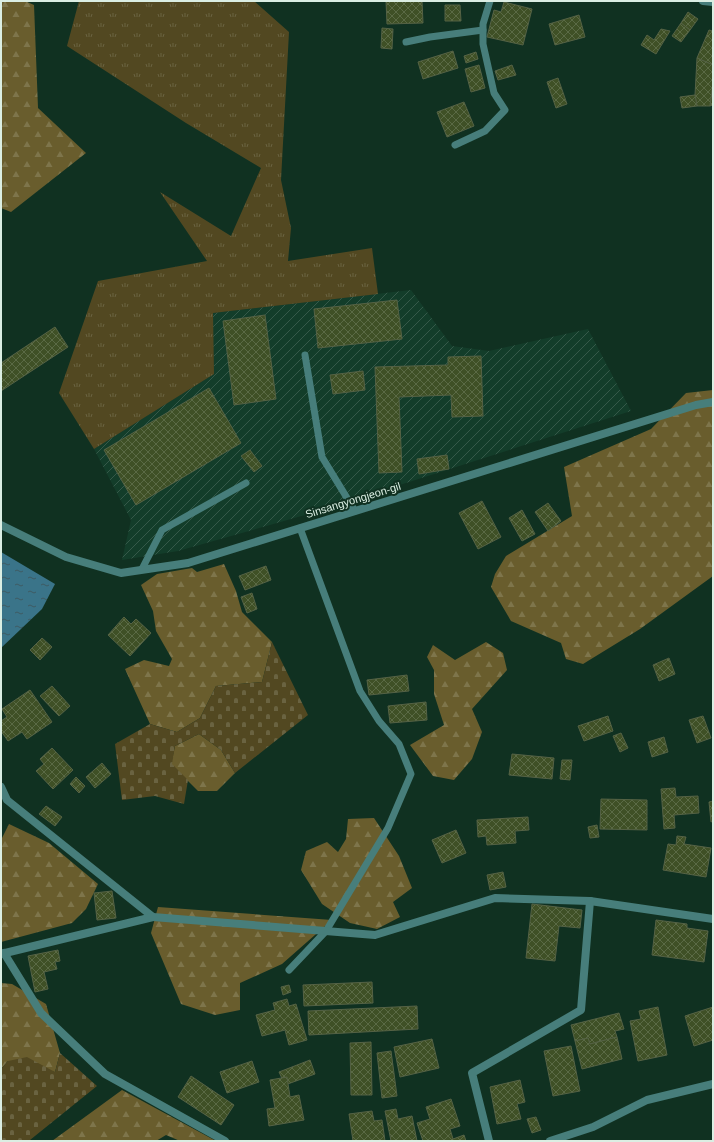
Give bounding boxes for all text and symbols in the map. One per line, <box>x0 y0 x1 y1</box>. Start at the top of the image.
street label: Sinsangyongjeon-gil <box>304 480 402 520</box>

